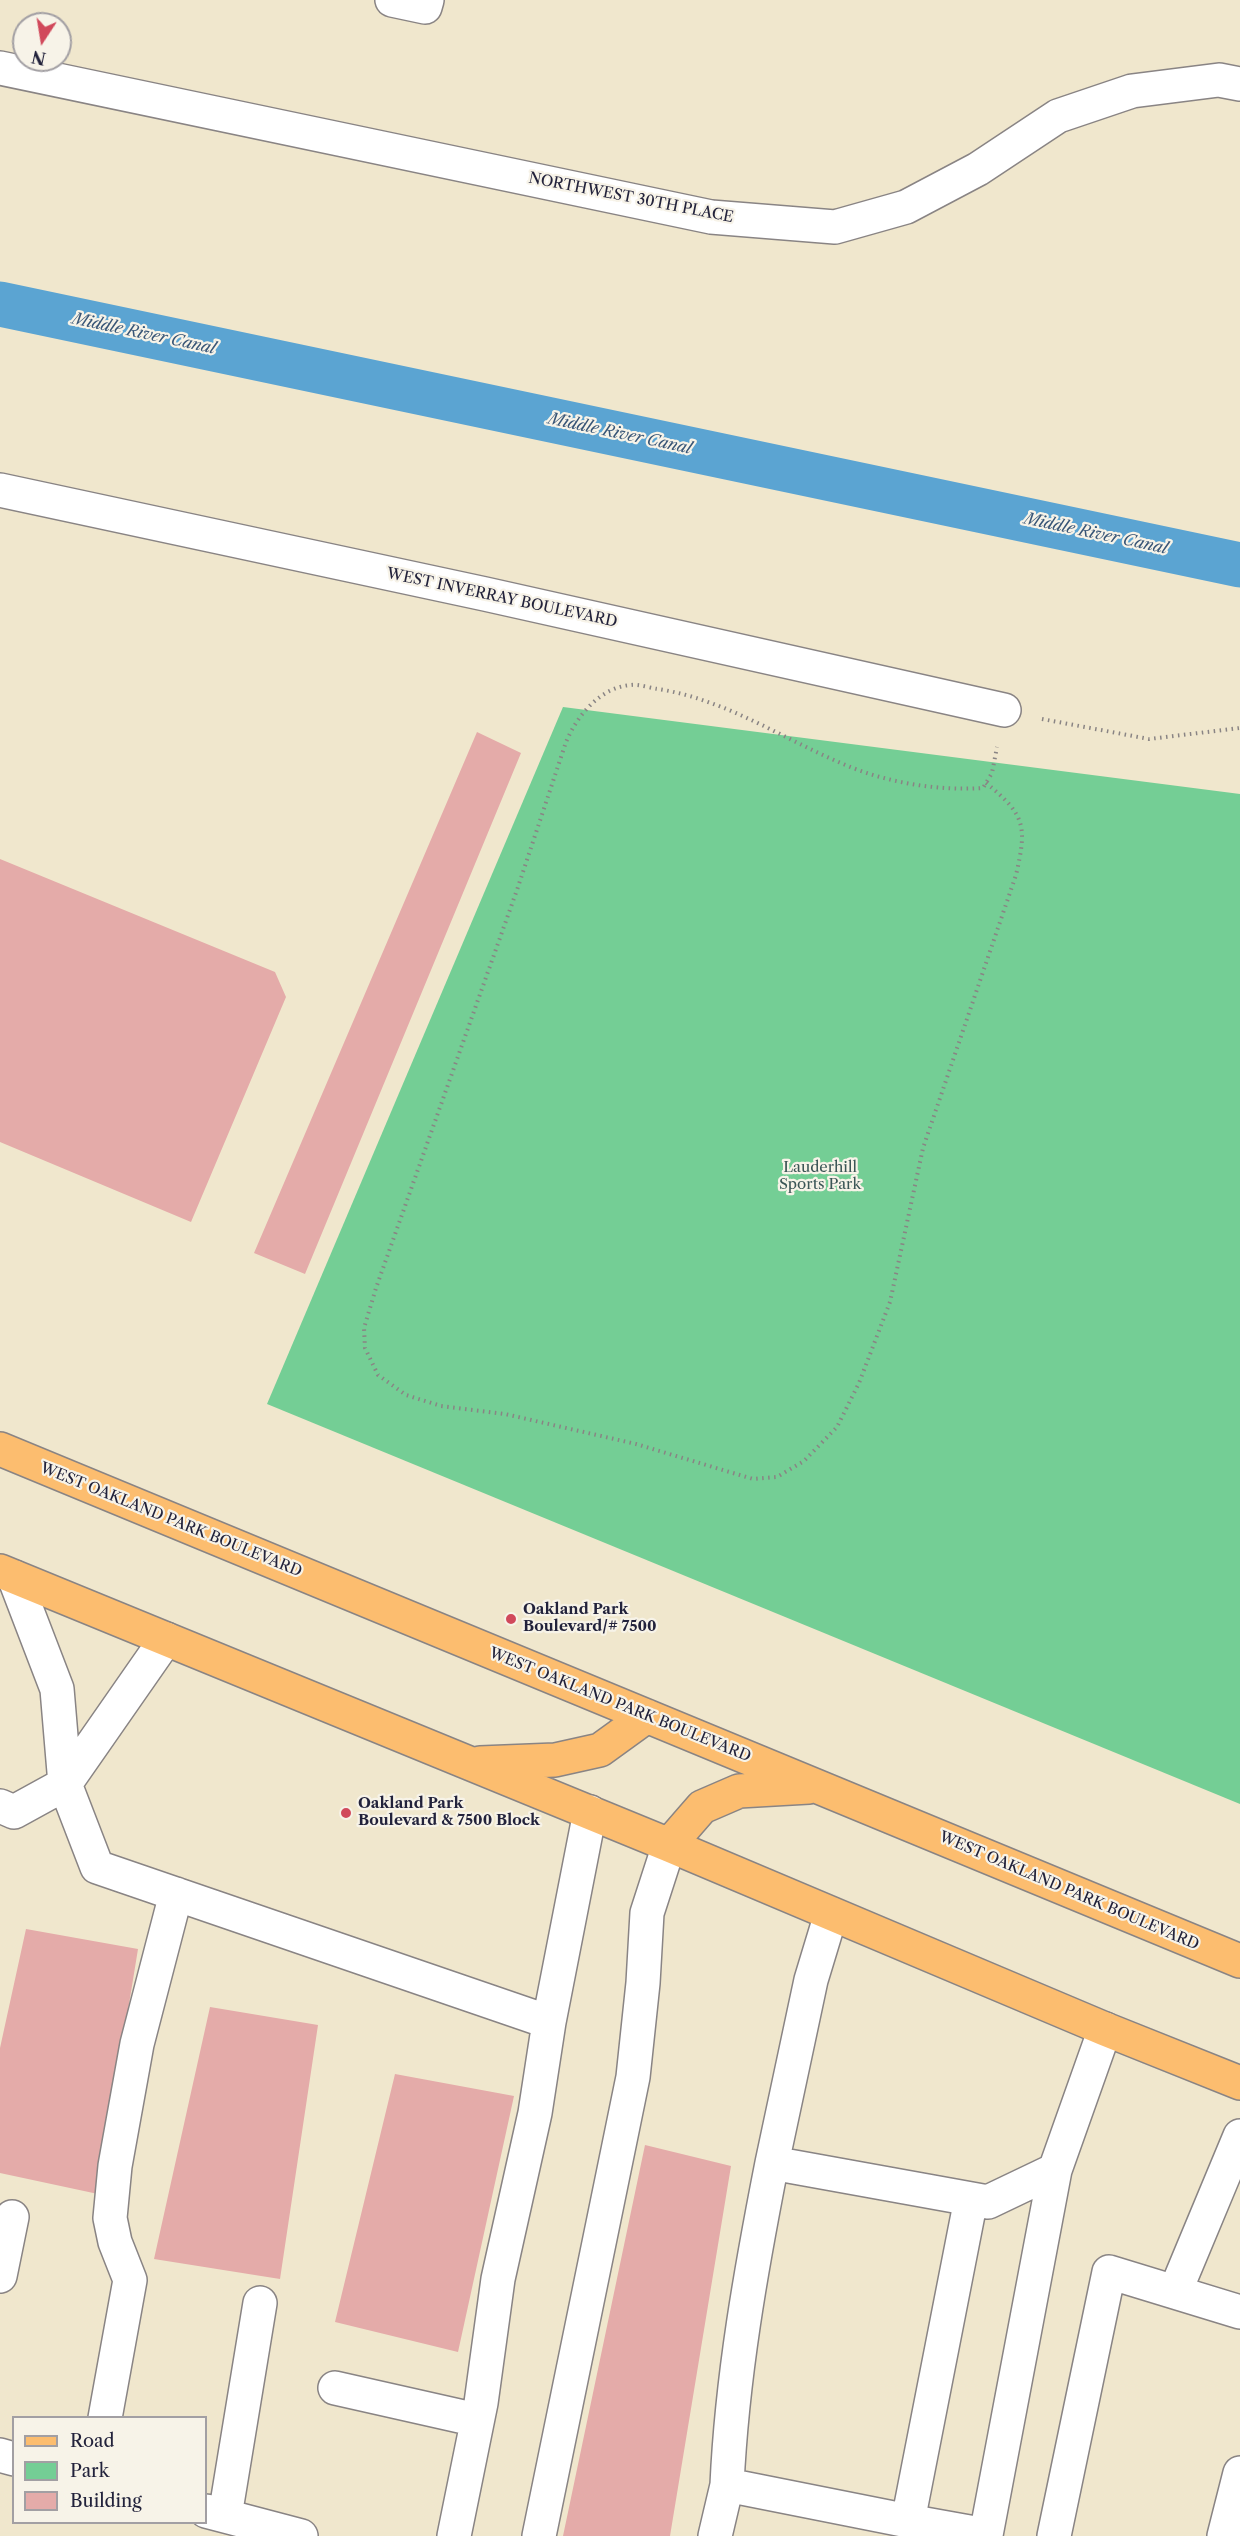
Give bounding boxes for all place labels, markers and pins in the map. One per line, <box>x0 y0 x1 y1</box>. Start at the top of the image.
place label: Oakland Park Boulevard/# 7500 <box>523 1601 657 1636</box>
marker: Oakland Park Boulevard/# 7500 <box>504 1612 518 1626</box>
place label: Oakland Park Boulevard & 7500 Block <box>358 1795 540 1830</box>
marker: Oakland Park Boulevard & 7500 Block <box>339 1806 353 1820</box>

